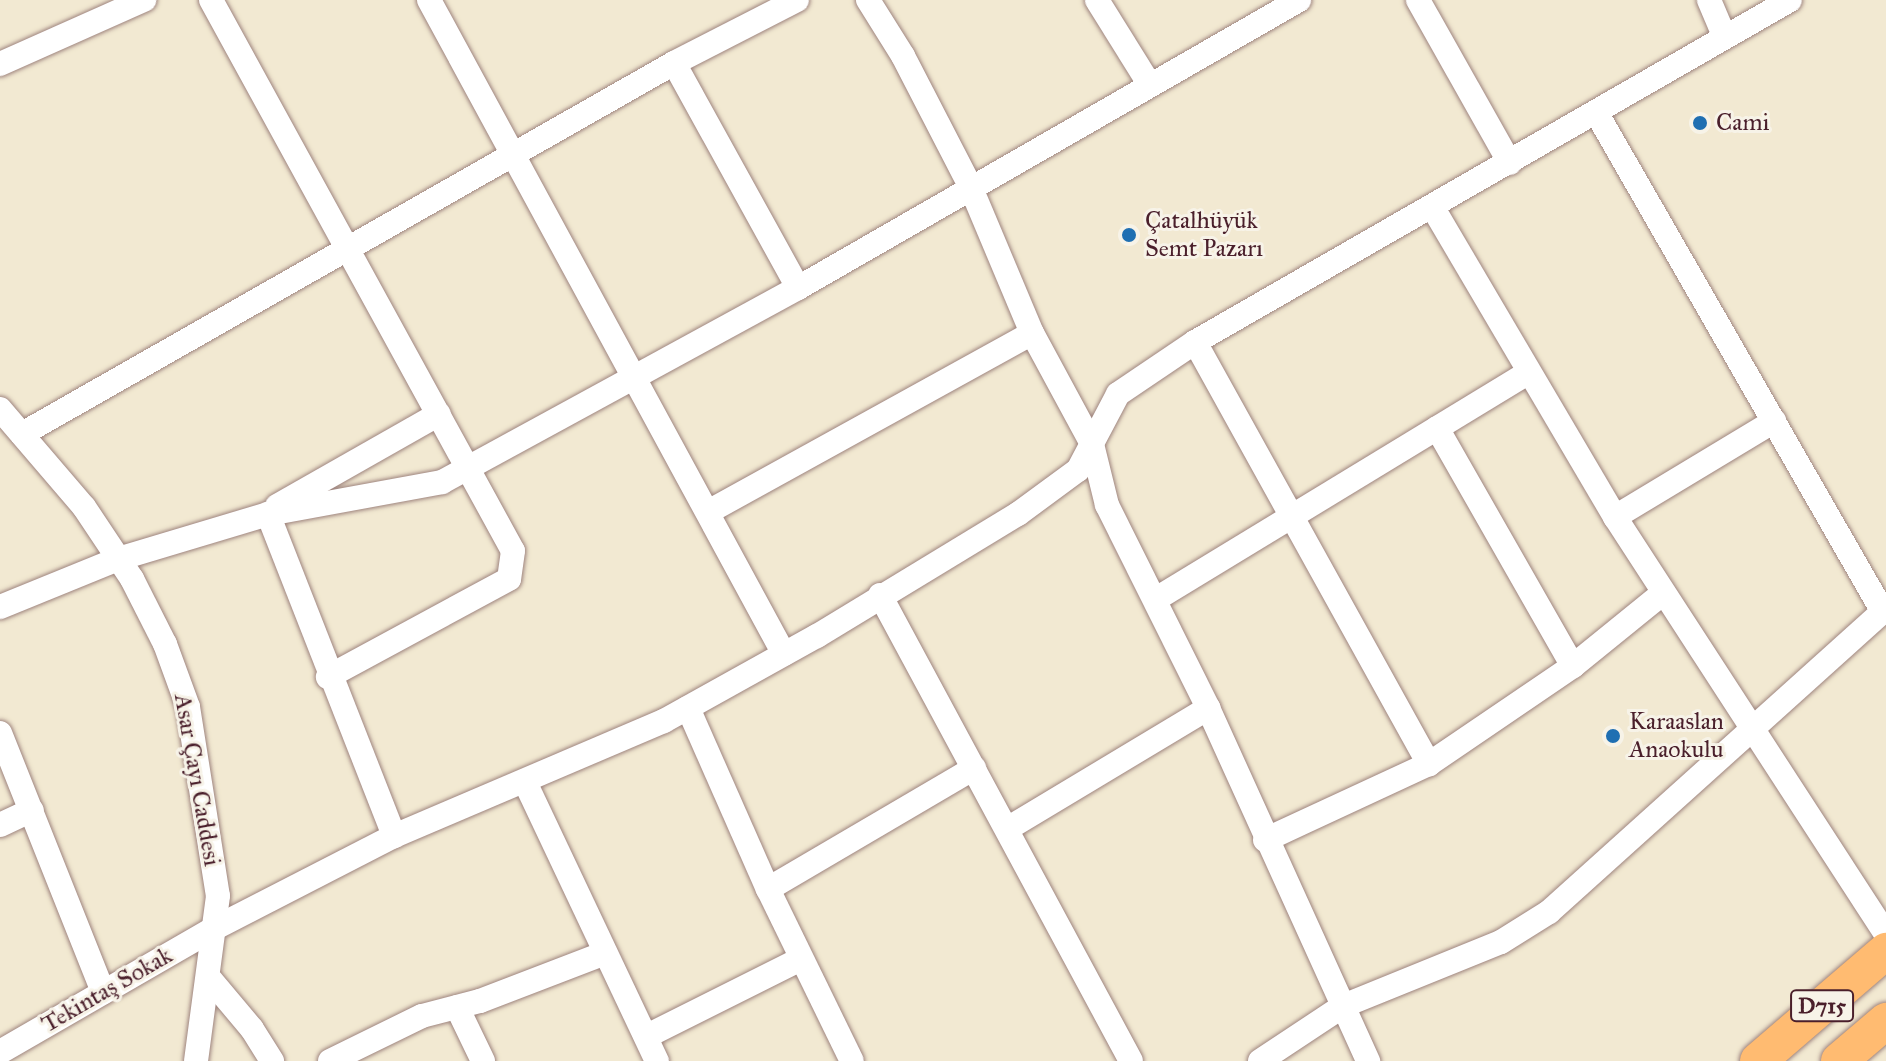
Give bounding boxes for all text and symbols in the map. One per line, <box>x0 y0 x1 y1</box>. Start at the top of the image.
place label: Cami <box>1716 109 1769 137</box>
marker: Cami <box>1691 114 1709 132</box>
place label: Çatalhüyük Semt Pazarı <box>1145 207 1263 263</box>
marker: Çatalhüyük Semt Pazarı <box>1120 226 1138 244</box>
street label: Asar Çayı Caddesi <box>168 692 226 868</box>
place label: Karaaslan Anaokulu <box>1629 708 1724 764</box>
marker: Karaaslan Anaokulu <box>1604 727 1622 745</box>
street label: Tekintaş Sokak <box>37 941 177 1039</box>
road number: D715 <box>1790 988 1854 1024</box>

